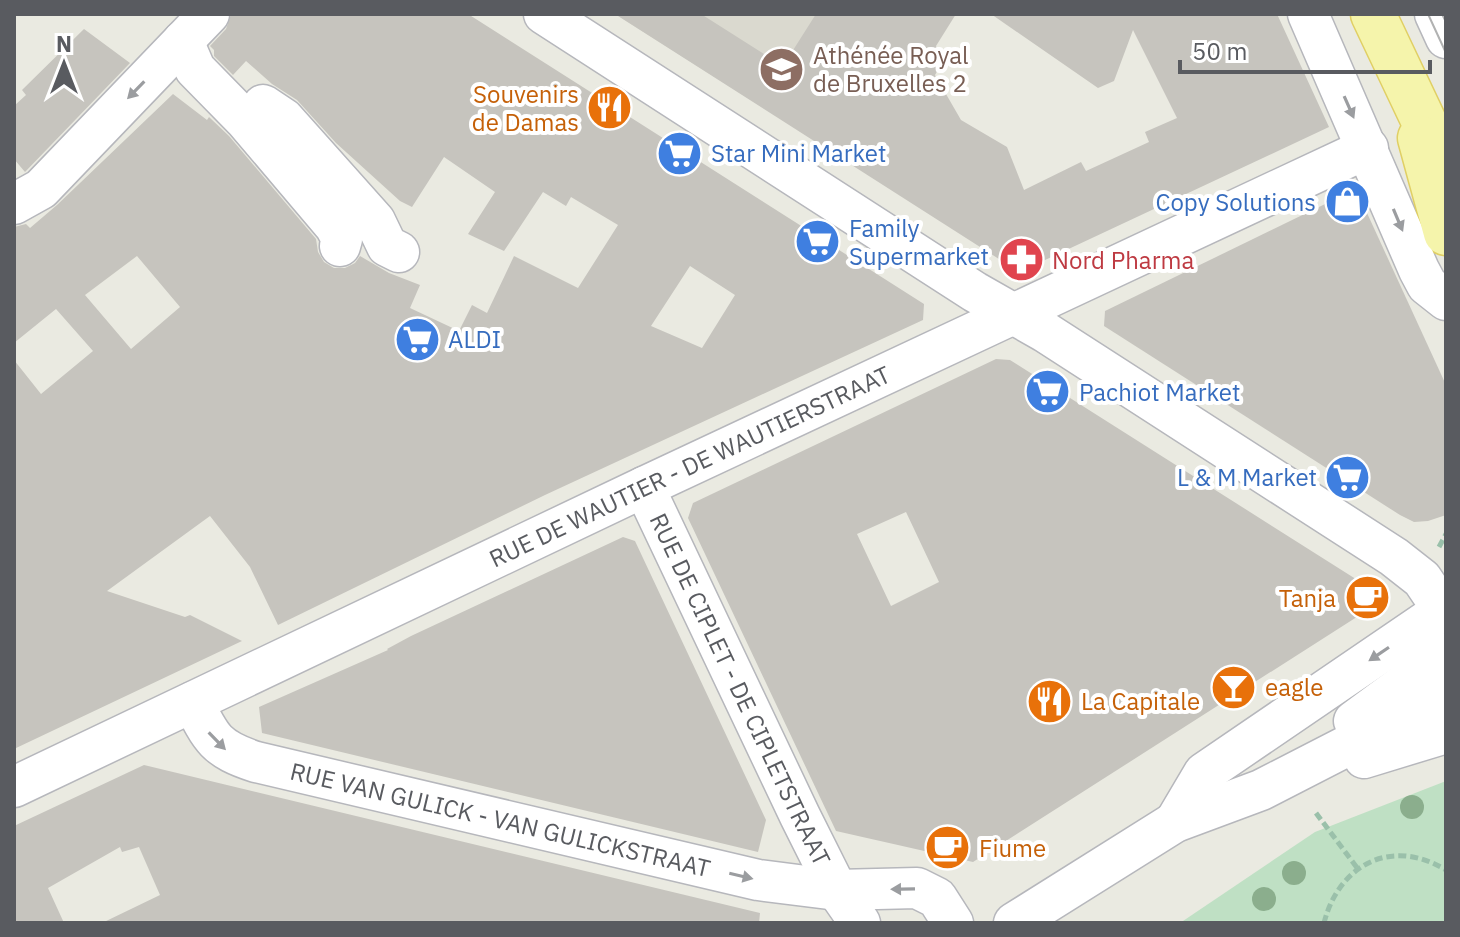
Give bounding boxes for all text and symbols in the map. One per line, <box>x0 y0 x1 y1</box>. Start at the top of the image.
north arrow <box>24 24 104 104</box>
scale bar <box>1180 24 1430 74</box>
text: N <box>56 29 72 58</box>
text: 50 m <box>1192 35 1247 67</box>
place label: Athénée Royal de Bruxelles 2 <box>813 39 968 99</box>
school or university icon: Athénée Royal de Bruxelles 2 <box>758 45 806 93</box>
place label: Souvenirs de Damas <box>472 78 579 138</box>
one-way arrow <box>127 80 145 99</box>
restaurant icon: Souvenirs de Damas <box>586 84 634 132</box>
one-way arrow <box>1342 95 1356 118</box>
supermarket icon: Star Mini Market <box>656 129 704 177</box>
place label: Star Mini Market <box>711 137 886 169</box>
shop icon: Copy Solutions <box>1323 178 1371 226</box>
place label: Copy Solutions <box>1155 186 1316 218</box>
one-way arrow <box>1391 208 1404 232</box>
place label: Family Supermarket <box>849 212 989 272</box>
supermarket icon: Family Supermarket <box>794 218 842 266</box>
pharmacy icon: Nord Pharma <box>997 236 1045 284</box>
place label: Nord Pharma <box>1052 244 1194 276</box>
supermarket icon: ALDI <box>393 315 441 363</box>
place label: ALDI <box>448 323 501 355</box>
street label: RUE DE WAUTIER - DE WAUTIERSTRAAT <box>484 358 896 574</box>
supermarket icon: Pachiot Market <box>1024 368 1072 416</box>
place label: Pachiot Market <box>1079 376 1240 408</box>
supermarket icon: L & M Market <box>1324 453 1372 501</box>
place label: L & M Market <box>1177 461 1317 493</box>
street label: RUE DE CIPLET - DE CIPLETSTRAAT <box>643 508 838 871</box>
cafe icon: Tanja <box>1343 574 1391 622</box>
place label: Tanja <box>1279 582 1336 614</box>
one-way arrow <box>1368 646 1390 661</box>
bar icon: eagle <box>1210 663 1258 711</box>
place label: eagle <box>1265 671 1323 703</box>
restaurant icon: La Capitale <box>1026 677 1074 725</box>
place label: La Capitale <box>1081 685 1200 717</box>
one-way arrow <box>207 731 225 750</box>
street label: RUE VAN GULICK - VAN GULICKSTRAAT <box>287 755 714 884</box>
cafe icon: Fiume <box>924 824 972 872</box>
place label: Fiume <box>979 832 1046 864</box>
one-way arrow <box>729 870 754 883</box>
one-way arrow <box>890 882 915 895</box>

